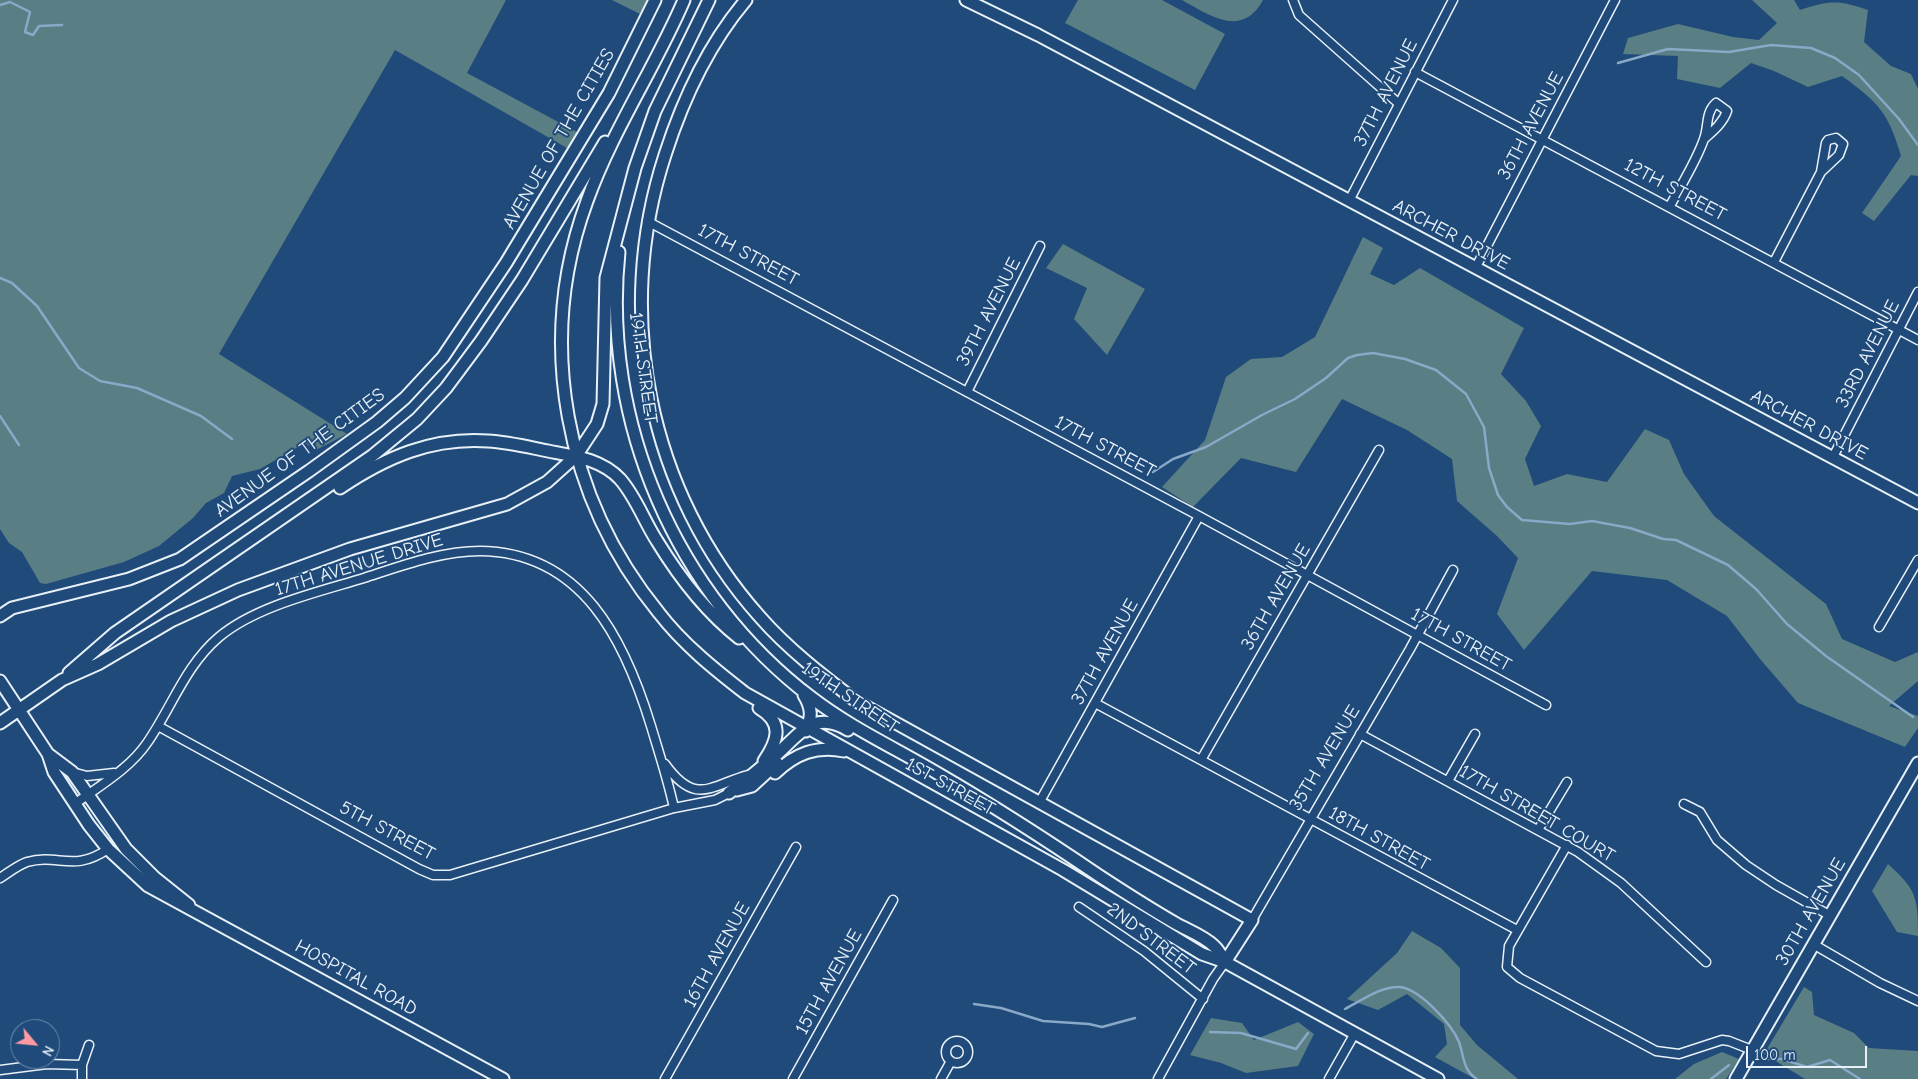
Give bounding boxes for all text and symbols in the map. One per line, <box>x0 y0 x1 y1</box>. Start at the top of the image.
street label: 37TH AVENUE <box>1349 35 1423 151</box>
street label: AVENUE OF THE CITIES <box>498 45 620 233</box>
street label: 36TH AVENUE <box>1493 68 1569 184</box>
street label: 12TH STREET <box>1620 154 1730 226</box>
street label: ARCHER DRIVE <box>1389 195 1513 275</box>
street label: 17TH STREET <box>694 219 802 291</box>
street label: 39TH AVENUE <box>952 254 1026 370</box>
street label: 33RD AVENUE <box>1831 296 1905 412</box>
street label: 19TH STREET <box>624 311 662 425</box>
street label: AVENUE OF THE CITIES <box>210 384 390 522</box>
street label: ARCHER DRIVE <box>1747 385 1871 465</box>
street label: 17TH STREET <box>1051 411 1159 483</box>
street label: 17TH AVENUE DRIVE <box>272 529 446 601</box>
street label: 36TH AVENUE <box>1236 540 1316 654</box>
street label: 37TH AVENUE <box>1067 595 1143 709</box>
street label: 17TH STREET <box>1407 603 1515 677</box>
street label: 19TH STREET <box>797 657 903 739</box>
street label: 35TH AVENUE <box>1285 701 1365 815</box>
street label: 1ST STREET <box>901 753 999 821</box>
street label: 17TH STREET COURT <box>1455 760 1619 868</box>
street label: 5TH STREET <box>335 796 439 866</box>
street label: 18TH STREET <box>1325 802 1433 876</box>
street label: 30TH AVENUE <box>1771 854 1851 970</box>
street label: 16TH AVENUE <box>679 898 755 1012</box>
street label: 2ND STREET <box>1102 898 1200 980</box>
street label: 15TH AVENUE <box>791 925 867 1039</box>
street label: HOSPITAL ROAD <box>291 935 421 1021</box>
north arrow <box>10 1019 60 1069</box>
scale bar <box>1748 1036 1869 1068</box>
text: N <box>38 1043 57 1059</box>
text: 100 m <box>1754 1046 1796 1064</box>

